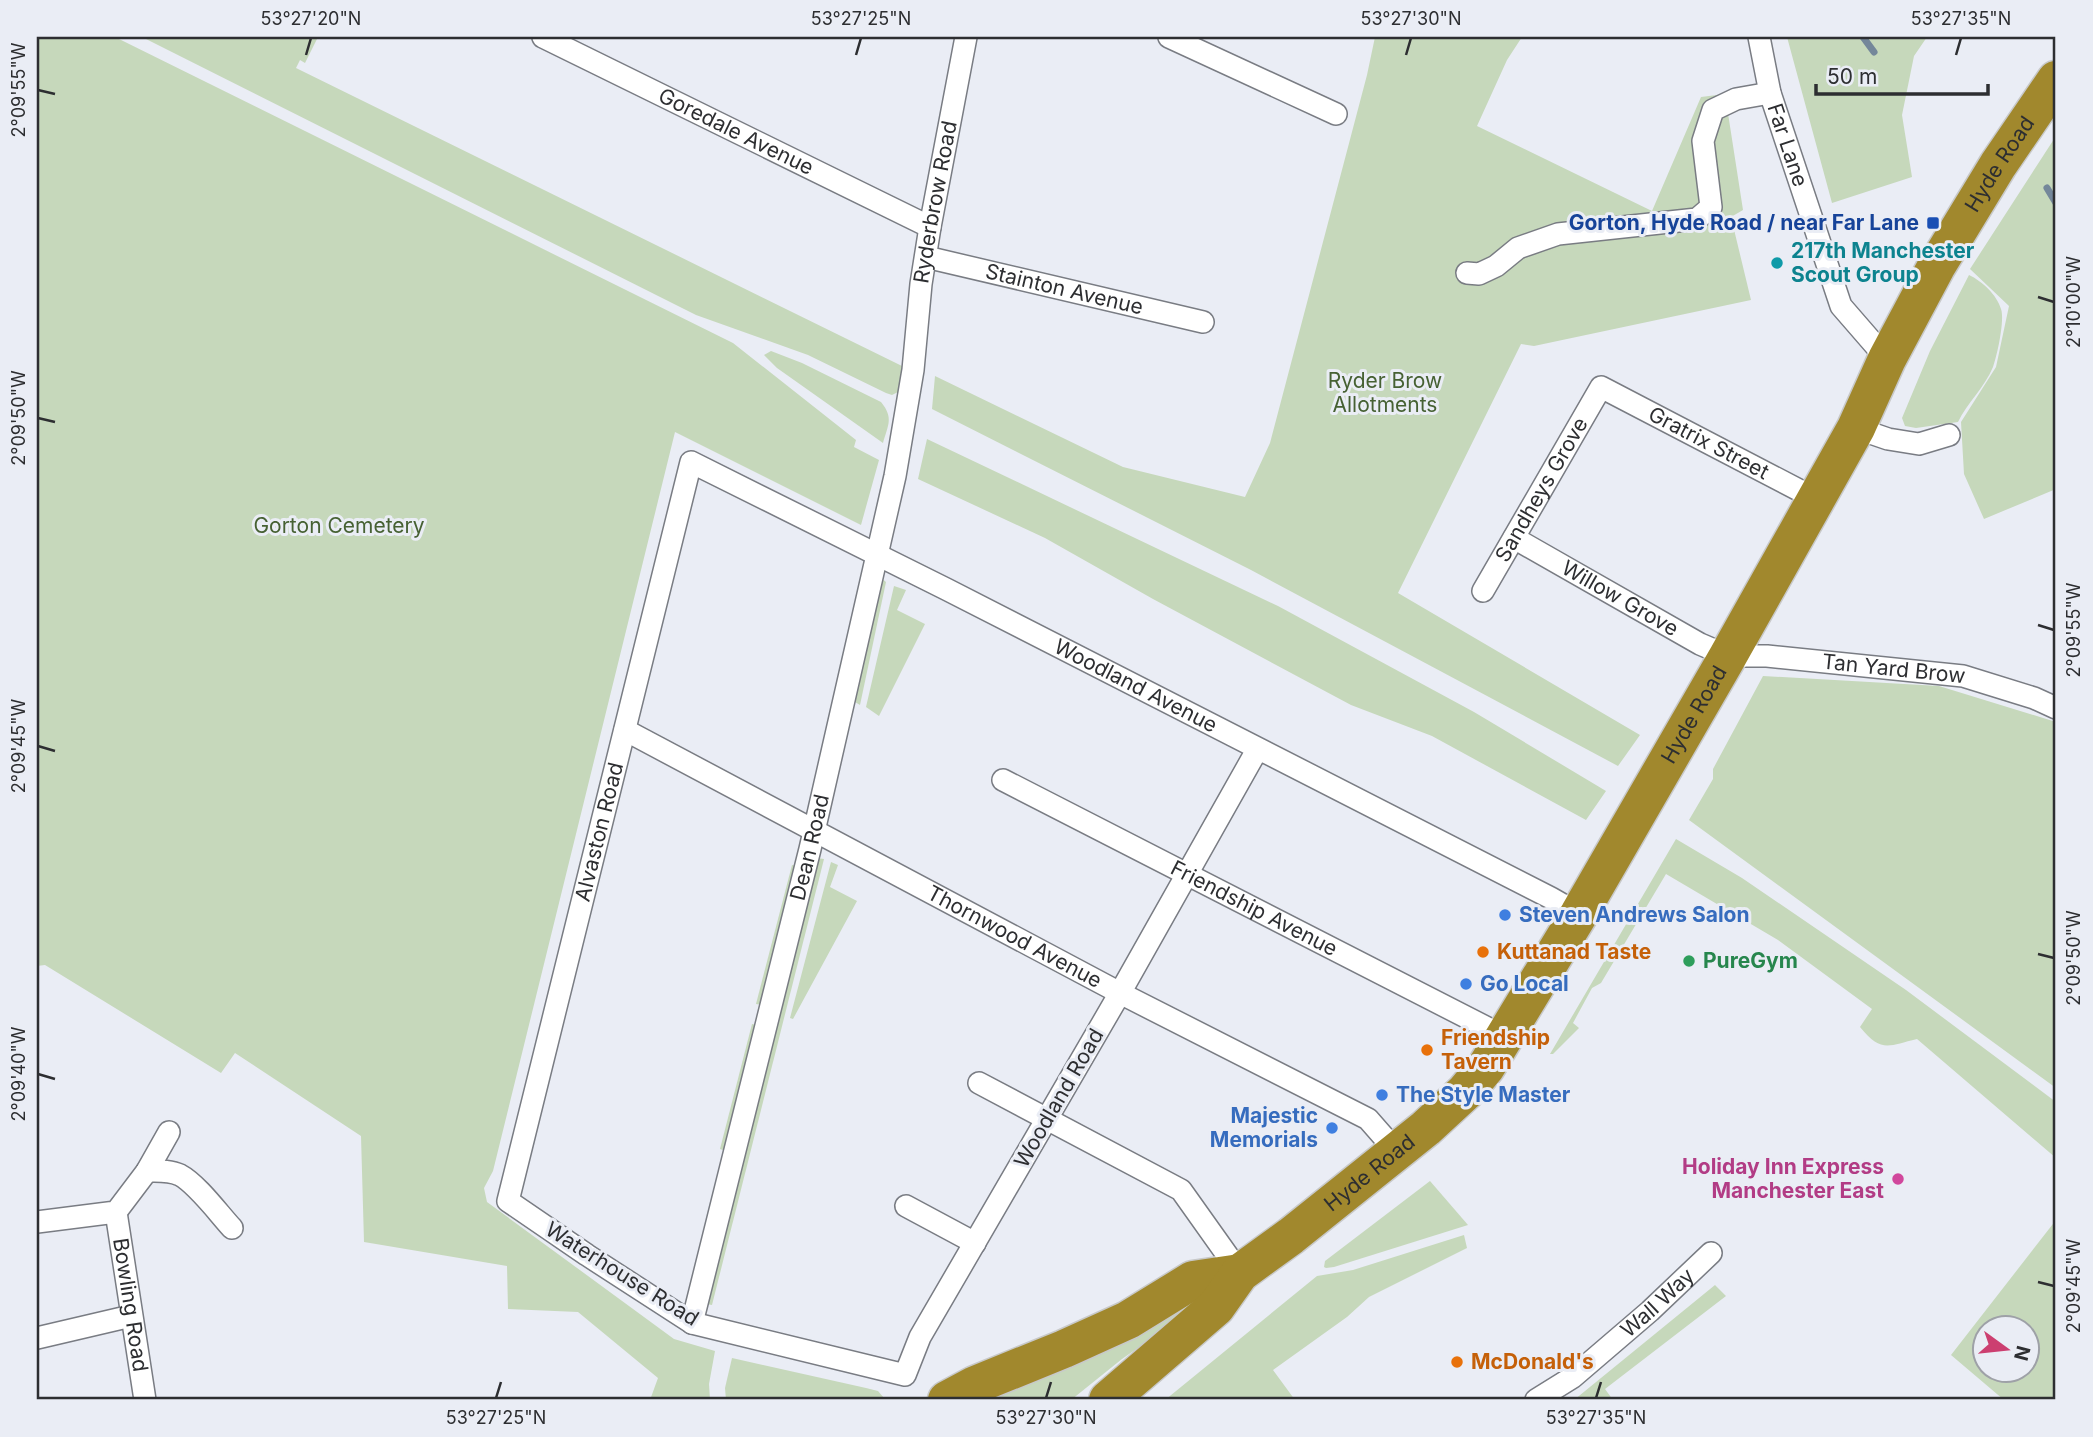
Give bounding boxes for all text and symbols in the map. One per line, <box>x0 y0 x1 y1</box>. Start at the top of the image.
text: 53°27'20"N <box>261 8 361 29</box>
text: 53°27'25"N <box>811 8 911 29</box>
text: 53°27'30"N <box>1361 8 1461 29</box>
text: 53°27'35"N <box>1911 8 2011 29</box>
text: 2°09'55"W <box>8 42 29 138</box>
scale bar <box>1816 52 1988 96</box>
text: 50 m <box>1827 64 1877 89</box>
street label: Goredale Avenue <box>654 83 818 180</box>
street label: Far Lane <box>1762 100 1813 190</box>
street label: Hyde Road <box>1959 111 2039 216</box>
street label: Ryderbrow Road <box>908 119 962 285</box>
place label: Gorton, Hyde Road / near Far Lane <box>1569 210 1919 235</box>
marker: Gorton, Hyde Road / near Far Lane <box>1925 215 1941 231</box>
place label: 217th Manchester Scout Group <box>1791 238 1975 287</box>
marker: 217th Manchester Scout Group <box>1769 255 1785 271</box>
text: 2°10'00"W <box>2063 256 2084 348</box>
street label: Stainton Avenue <box>983 258 1146 320</box>
park label: Ryder Brow Allotments <box>1328 368 1442 417</box>
text: 2°09'50"W <box>8 370 29 466</box>
street label: Gratrix Street <box>1644 401 1773 484</box>
street label: Sandheys Grove <box>1490 413 1593 566</box>
park label: Gorton Cemetery <box>253 513 425 538</box>
street label: Willow Grove <box>1557 555 1683 641</box>
text: 2°09'55"W <box>2063 582 2084 678</box>
street label: Woodland Avenue <box>1050 633 1222 737</box>
street label: Tan Yard Brow <box>1821 649 1967 688</box>
street label: Hyde Road <box>1656 661 1732 768</box>
text: 2°09'45"W <box>8 698 29 793</box>
street label: Alvaston Road <box>570 760 628 904</box>
street label: Dean Road <box>785 792 834 903</box>
street label: Friendship Avenue <box>1167 855 1342 961</box>
street label: Thornwood Avenue <box>923 880 1106 993</box>
place label: Steven Andrews Salon <box>1519 902 1750 927</box>
marker: Steven Andrews Salon <box>1497 907 1513 923</box>
text: 2°09'50"W <box>2063 910 2084 1006</box>
place label: Kuttanad Taste <box>1497 939 1651 964</box>
marker: Kuttanad Taste <box>1475 944 1491 960</box>
place label: PureGym <box>1703 948 1798 973</box>
marker: PureGym <box>1681 953 1697 969</box>
place label: Go Local <box>1480 971 1569 996</box>
marker: Go Local <box>1458 976 1474 992</box>
street label: Woodland Road <box>1009 1024 1108 1172</box>
place label: Friendship Tavern <box>1441 1025 1550 1074</box>
text: 2°09'40"W <box>8 1026 29 1122</box>
marker: Friendship Tavern <box>1419 1042 1435 1058</box>
place label: The Style Master <box>1396 1082 1571 1107</box>
marker: The Style Master <box>1374 1087 1390 1103</box>
place label: Majestic Memorials <box>1210 1103 1318 1152</box>
marker: Majestic Memorials <box>1324 1120 1340 1136</box>
street label: Hyde Road <box>1319 1129 1420 1216</box>
place label: Holiday Inn Express Manchester East <box>1682 1154 1884 1203</box>
marker: Holiday Inn Express Manchester East <box>1890 1171 1906 1187</box>
street label: Waterhouse Road <box>541 1216 703 1331</box>
street label: Bowling Road <box>108 1236 153 1374</box>
text: 2°09'45"W <box>2063 1238 2084 1333</box>
street label: Wall Way <box>1616 1263 1699 1342</box>
north arrow <box>1970 1314 2040 1384</box>
text: N <box>2009 1343 2035 1363</box>
place label: McDonald's <box>1471 1349 1594 1374</box>
marker: McDonald's <box>1449 1354 1465 1370</box>
text: 53°27'25"N <box>446 1407 546 1428</box>
text: 53°27'30"N <box>996 1407 1096 1428</box>
text: 53°27'35"N <box>1546 1407 1646 1428</box>

